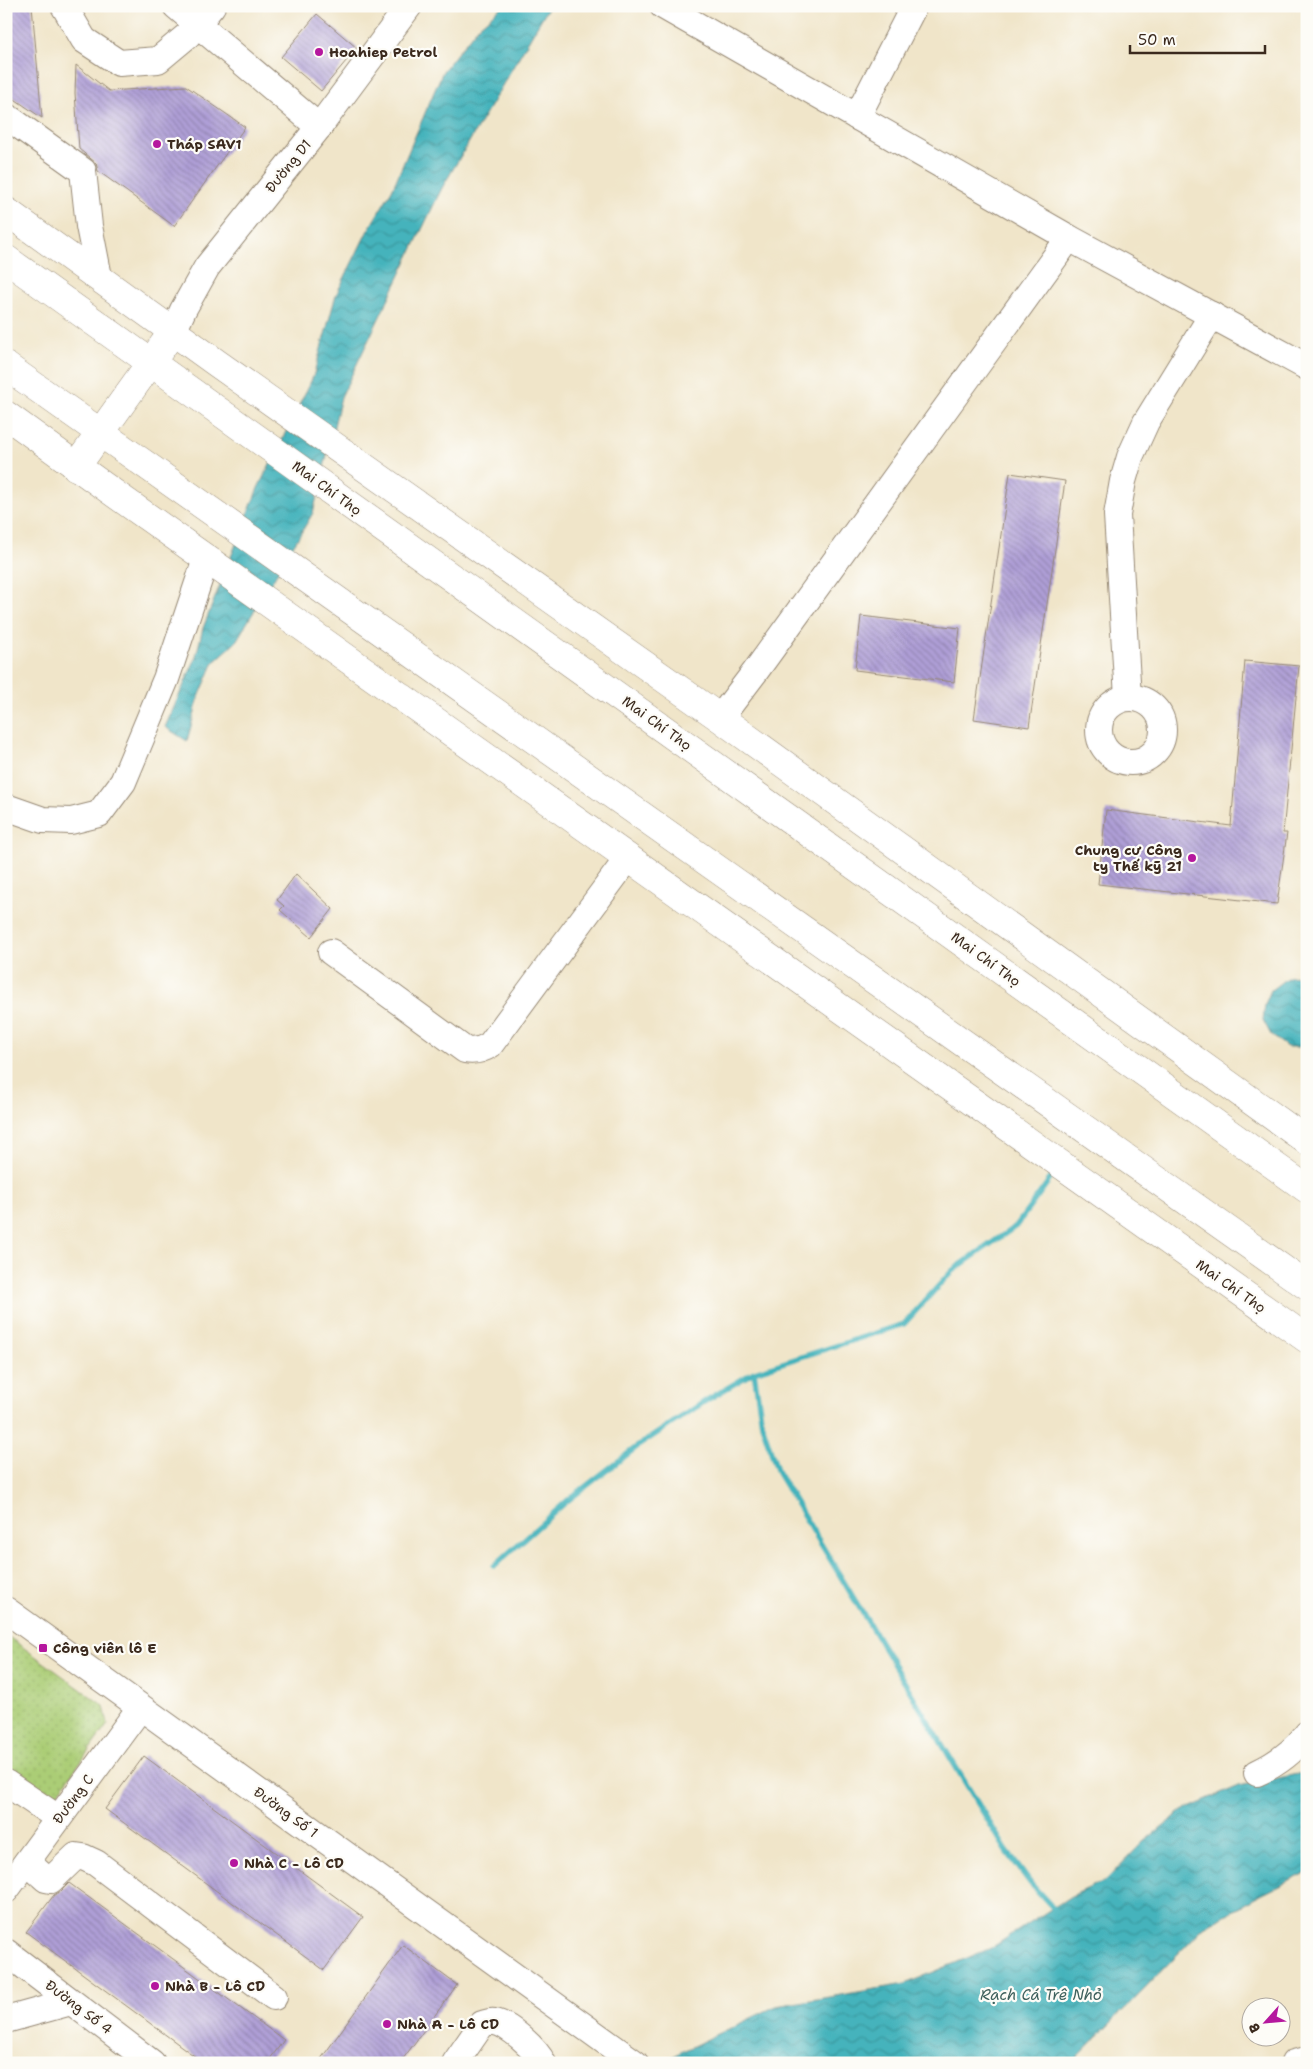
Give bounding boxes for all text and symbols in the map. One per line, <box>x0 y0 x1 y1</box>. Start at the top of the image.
scale bar <box>1130 22 1266 54</box>
text: 50 m <box>1138 30 1176 50</box>
place label: Hoahiep Petrol <box>329 43 437 61</box>
marker: Hoahiep Petrol <box>313 46 325 58</box>
place label: Tháp SAV1 <box>167 135 242 153</box>
street label: Đường D1 <box>261 136 315 196</box>
marker: Tháp SAV1 <box>151 138 163 150</box>
street label: Mai Chí Thọ <box>289 457 365 519</box>
street label: Mai Chí Thọ <box>619 692 695 754</box>
place label: Chung cư Công ty Thế kỹ 21 <box>1075 841 1182 875</box>
marker: Chung cư Công ty Thế kỹ 21 <box>1186 852 1198 864</box>
street label: Mai Chí Thọ <box>948 928 1024 990</box>
street label: Mai Chí Thọ <box>1192 1255 1270 1317</box>
place label: Công viên lô E <box>53 1639 157 1657</box>
marker: Công viên lô E <box>37 1642 49 1654</box>
street label: Đường C <box>49 1771 97 1827</box>
street label: Đường Số 1 <box>250 1783 322 1841</box>
place label: Nhà C - Lô CD <box>244 1854 344 1872</box>
marker: Nhà C - Lô CD <box>228 1857 240 1869</box>
street label: Đường Số 4 <box>42 1976 116 2038</box>
place label: Nhà B - Lô CD <box>165 1977 265 1995</box>
marker: Nhà B - Lô CD <box>149 1980 161 1992</box>
water label: Rạch Cá Trê Nhỏ <box>980 1985 1102 2005</box>
north arrow <box>1240 1996 1290 2046</box>
place label: Nhà A - Lô CD <box>397 2015 499 2033</box>
marker: Nhà A - Lô CD <box>381 2018 393 2030</box>
text: B <box>1244 2020 1264 2036</box>

